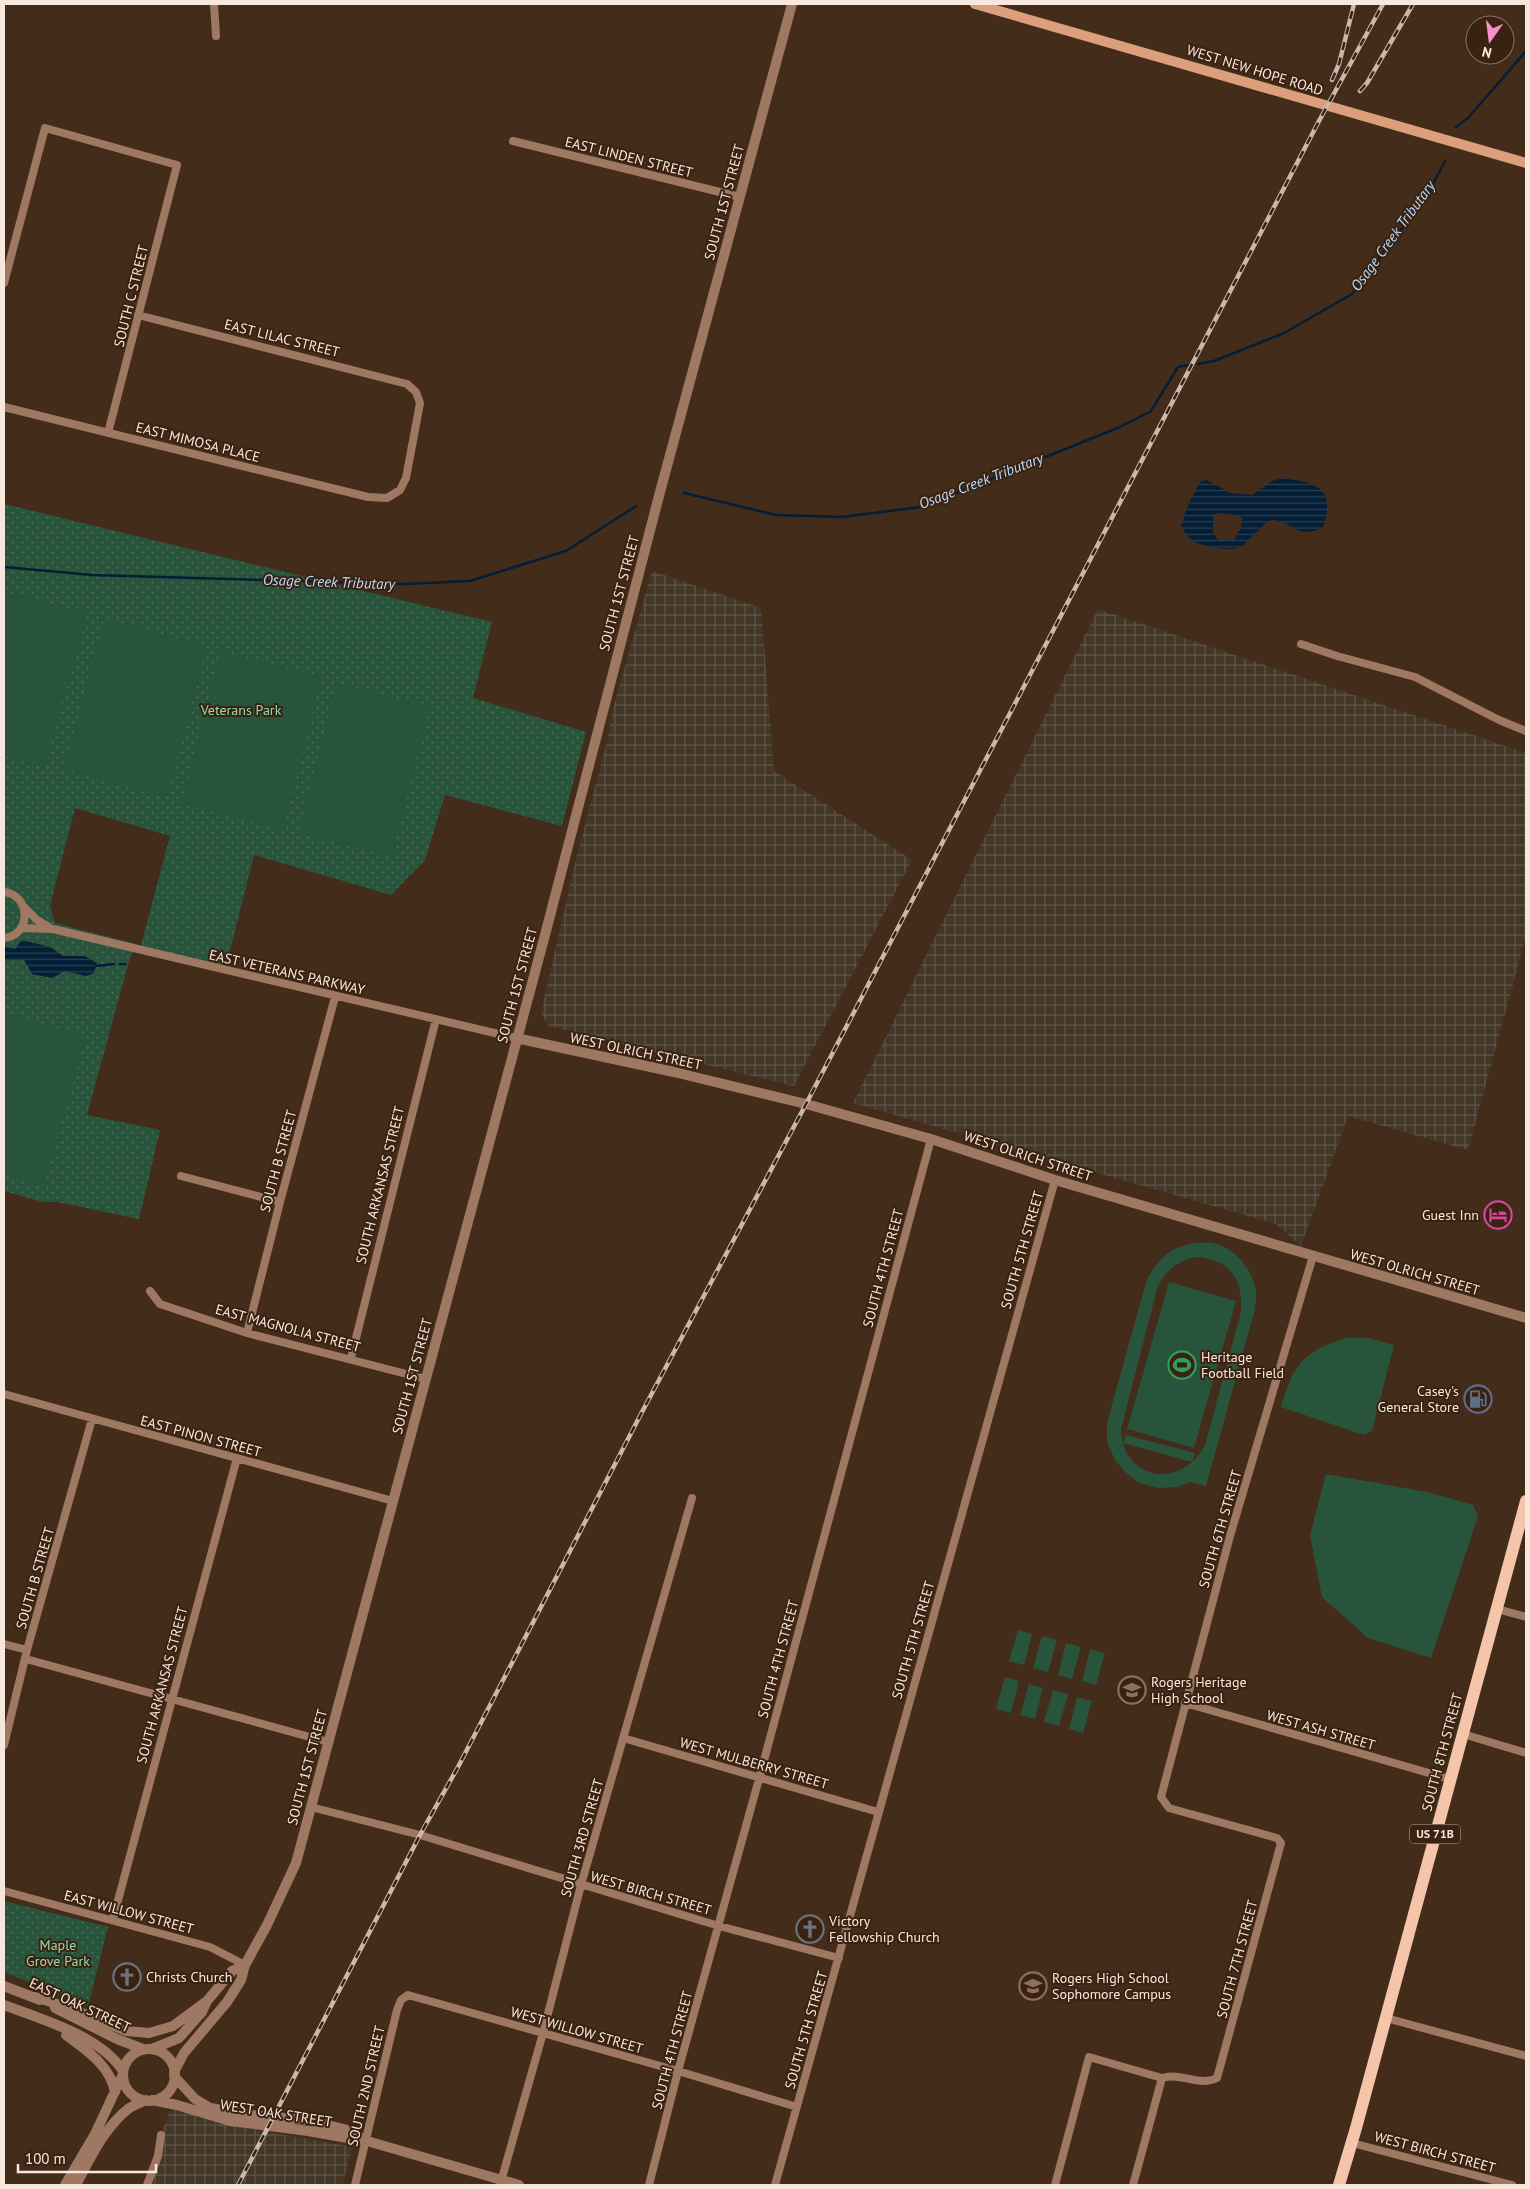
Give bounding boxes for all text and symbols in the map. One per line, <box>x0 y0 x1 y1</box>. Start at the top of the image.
north arrow <box>1465 15 1515 65</box>
street label: WEST NEW HOPE ROAD <box>1185 41 1325 99</box>
text: N <box>1480 43 1493 62</box>
street label: EAST LINDEN STREET <box>563 132 695 182</box>
street label: SOUTH 1ST STREET <box>700 142 748 262</box>
water label: Osage Creek Tributary <box>1346 176 1440 295</box>
street label: SOUTH C STREET <box>110 243 152 349</box>
street label: EAST LILAC STREET <box>223 315 342 361</box>
street label: EAST MIMOSA PLACE <box>134 418 262 466</box>
water label: Osage Creek Tributary <box>916 448 1047 513</box>
street label: SOUTH 1ST STREET <box>595 533 643 653</box>
water label: Osage Creek Tributary <box>263 570 397 593</box>
park label: Veterans Park <box>200 701 282 719</box>
street label: SOUTH 1ST STREET <box>493 925 541 1045</box>
street label: EAST VETERANS PARKWAY <box>207 945 367 999</box>
street label: WEST OLRICH STREET <box>569 1028 704 1074</box>
street label: SOUTH ARKANSAS STREET <box>352 1104 408 1266</box>
street label: SOUTH B STREET <box>256 1108 300 1214</box>
street label: WEST OLRICH STREET <box>961 1127 1095 1185</box>
street label: SOUTH 5TH STREET <box>997 1189 1048 1311</box>
hotel icon: Guest Inn <box>1483 1200 1513 1230</box>
place label: Guest Inn <box>1422 1206 1479 1224</box>
street label: SOUTH 4TH STREET <box>859 1207 908 1329</box>
street label: WEST OLRICH STREET <box>1348 1245 1482 1299</box>
street label: EAST MAGNOLIA STREET <box>213 1300 363 1356</box>
street label: SOUTH 1ST STREET <box>388 1316 436 1436</box>
place label: Heritage Football Field <box>1201 1348 1284 1382</box>
sports icon: Heritage Football Field <box>1167 1350 1197 1380</box>
place label: Casey's General Store <box>1378 1382 1459 1416</box>
fuel station icon: Casey's General Store <box>1463 1384 1493 1414</box>
street label: EAST PINON STREET <box>139 1411 264 1461</box>
street label: SOUTH 6TH STREET <box>1195 1468 1246 1590</box>
street label: SOUTH B STREET <box>12 1525 58 1631</box>
street label: SOUTH 5TH STREET <box>888 1579 939 1701</box>
street label: SOUTH 4TH STREET <box>754 1598 803 1720</box>
street label: SOUTH ARKANSAS STREET <box>132 1604 192 1766</box>
place label: Rogers Heritage High School <box>1151 1673 1247 1707</box>
school or university icon: Rogers Heritage High School <box>1117 1675 1147 1705</box>
street label: SOUTH 8TH STREET <box>1418 1691 1467 1813</box>
street label: WEST ASH STREET <box>1265 1706 1378 1754</box>
street label: SOUTH 1ST STREET <box>283 1707 331 1827</box>
street label: WEST MULBERRY STREET <box>678 1733 831 1793</box>
street label: SOUTH 3RD STREET <box>557 1777 608 1899</box>
road number: US 71B <box>1410 1825 1460 1844</box>
street label: WEST BIRCH STREET <box>588 1867 714 1919</box>
street label: EAST WILLOW STREET <box>62 1886 196 1938</box>
street label: SOUTH 7TH STREET <box>1213 1898 1262 2020</box>
place label: Victory Fellowship Church <box>828 1912 940 1946</box>
church icon: Victory Fellowship Church <box>795 1914 825 1944</box>
park label: Maple Grove Park <box>26 1936 90 1970</box>
church icon: Christs Church <box>112 1962 142 1992</box>
place label: Christs Church <box>146 1968 232 1986</box>
street label: SOUTH 5TH STREET <box>781 1969 832 2091</box>
place label: Rogers High School Sophomore Campus <box>1052 1969 1171 2003</box>
school or university icon: Rogers High School Sophomore Campus <box>1018 1971 1048 2001</box>
street label: EAST OAK STREET <box>26 1974 134 2036</box>
street label: SOUTH 4TH STREET <box>648 1989 697 2111</box>
street label: WEST WILLOW STREET <box>509 2002 646 2058</box>
street label: SOUTH 2ND STREET <box>343 2024 389 2148</box>
street label: WEST OAK STREET <box>219 2095 333 2131</box>
street label: WEST BIRCH STREET <box>1372 2127 1498 2177</box>
scale bar <box>18 2142 155 2174</box>
text: 100 m <box>25 2149 66 2168</box>

